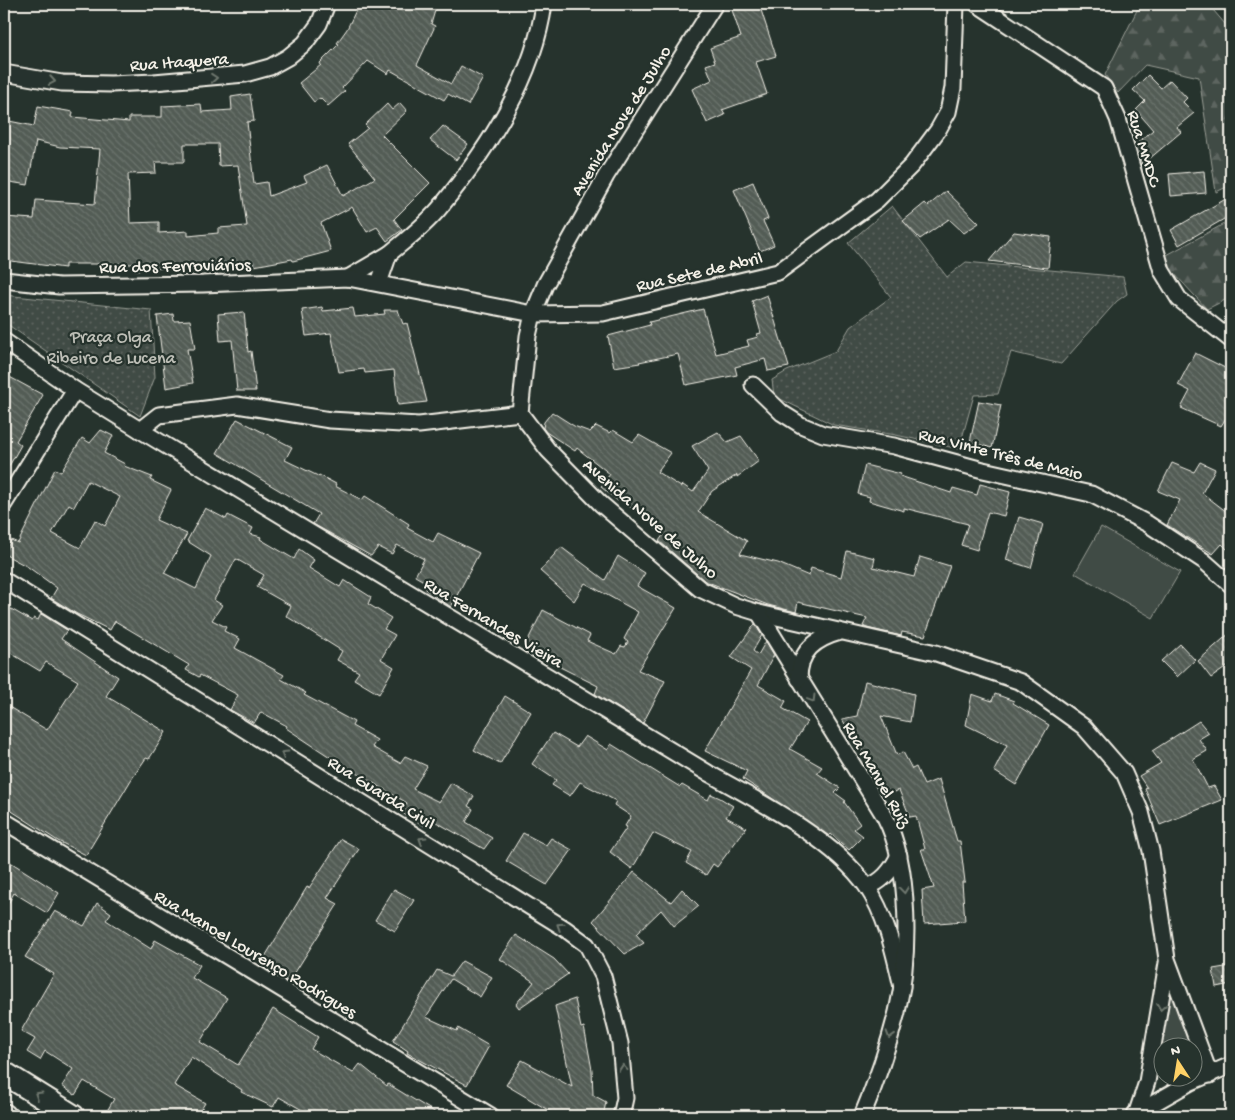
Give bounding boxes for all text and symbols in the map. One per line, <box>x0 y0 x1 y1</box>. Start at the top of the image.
street label: Avenida Nove de Julho <box>567 43 677 200</box>
street label: Rua Itaquera <box>129 50 230 77</box>
one-way arrow <box>210 73 218 84</box>
one-way arrow <box>47 75 56 85</box>
street label: Rua MMDC <box>1121 108 1165 191</box>
street label: Rua Sete de Abril <box>634 249 765 298</box>
street label: Rua dos Ferroviários <box>99 256 252 279</box>
park label: Praça Olga Ribeiro de Lucena <box>46 328 177 370</box>
street label: Rua Vinte Três de Maio <box>916 425 1085 486</box>
street label: Avenida Nove de Julho <box>577 455 721 584</box>
street label: Rua Fernandes Vieira <box>419 574 567 674</box>
one-way arrow <box>805 694 815 703</box>
street label: Rua Manuel Ruiz <box>837 719 915 833</box>
one-way arrow <box>281 751 290 760</box>
street label: Rua Guarda Civil <box>323 753 438 836</box>
one-way arrow <box>419 836 428 846</box>
street label: Rua Manoel Lourenço Rodrigues <box>150 886 361 1025</box>
one-way arrow <box>898 886 909 894</box>
one-way arrow <box>557 922 566 932</box>
one-way arrow <box>1156 1003 1166 1011</box>
one-way arrow <box>886 1030 896 1038</box>
north arrow <box>1152 1038 1202 1088</box>
text: N <box>1170 1042 1182 1061</box>
one-way arrow <box>617 1064 628 1072</box>
one-way arrow <box>35 1091 44 1101</box>

